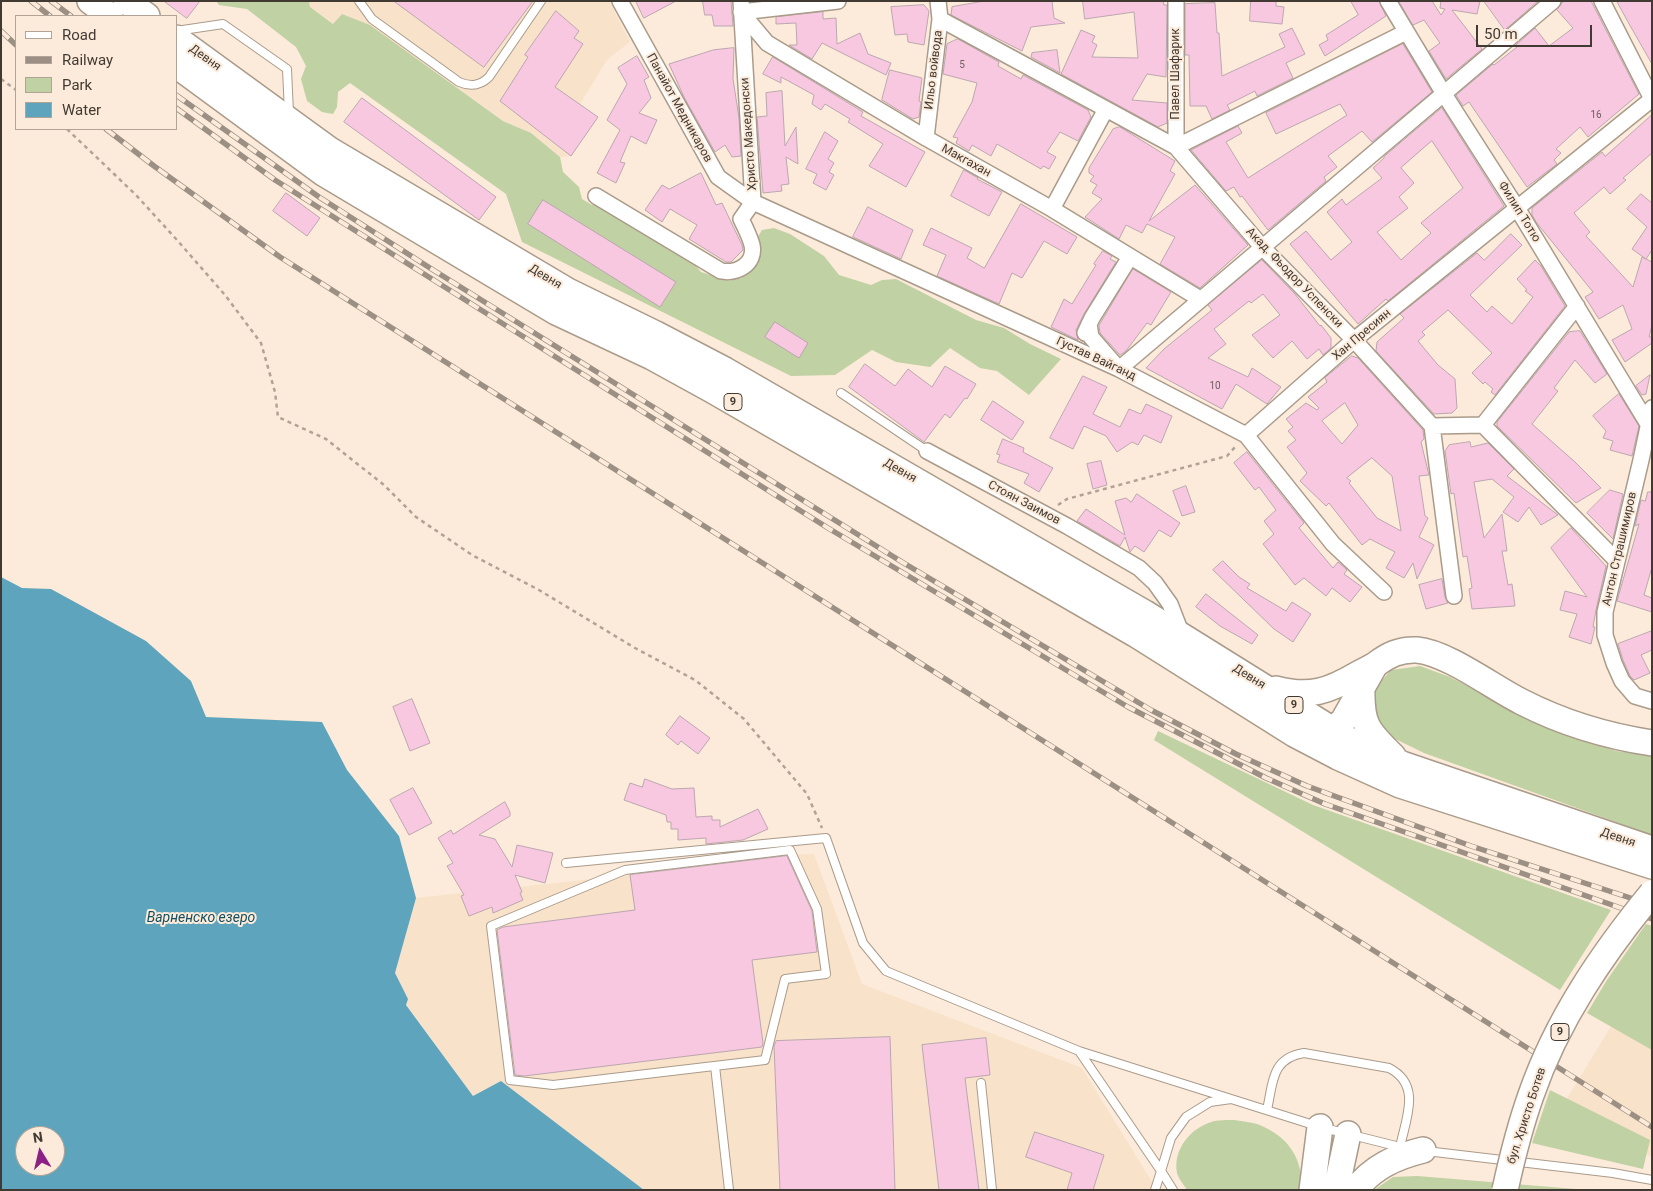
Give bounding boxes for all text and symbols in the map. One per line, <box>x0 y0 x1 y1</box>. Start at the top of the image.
legend <box>15 15 178 130</box>
scale bar <box>1478 15 1594 47</box>
text: 50 m <box>1484 25 1518 43</box>
text: Road <box>62 26 96 44</box>
street label: Павел Шафарик <box>1169 28 1183 120</box>
street label: Ильо войвода <box>922 30 946 110</box>
street label: Девня <box>186 42 224 74</box>
text: Railway <box>62 51 113 69</box>
street label: Панайот Медникаров <box>643 51 715 165</box>
house number: 5 <box>959 59 965 71</box>
text: Park <box>62 76 92 94</box>
street label: Христо Македонски <box>738 77 760 191</box>
text: Water <box>62 101 101 119</box>
house number: 16 <box>1590 109 1602 121</box>
street label: Макгахан <box>939 142 993 180</box>
street label: Филип Тотю <box>1495 179 1543 245</box>
street label: Акад. Фьодор Успенски <box>1242 225 1346 331</box>
street label: Девня <box>526 262 564 292</box>
street label: Хан Пресиян <box>1330 306 1394 364</box>
street label: Густав Вайганд <box>1054 334 1138 384</box>
house number: 10 <box>1209 380 1221 392</box>
road number: 9 <box>724 394 742 411</box>
street label: Девня <box>881 456 919 486</box>
street label: Стоян Заимов <box>985 478 1063 528</box>
street label: Антон Страшимиров <box>1600 490 1640 608</box>
street label: Девня <box>1230 661 1268 693</box>
road number: 9 <box>1285 696 1303 714</box>
street label: Девня <box>1599 825 1637 851</box>
water label: Варненско езеро <box>147 910 255 926</box>
road number: 9 <box>1551 1024 1569 1040</box>
street label: бул. Христо Ботев <box>1505 1066 1549 1166</box>
north arrow <box>15 1126 65 1176</box>
text: N <box>32 1128 44 1146</box>

